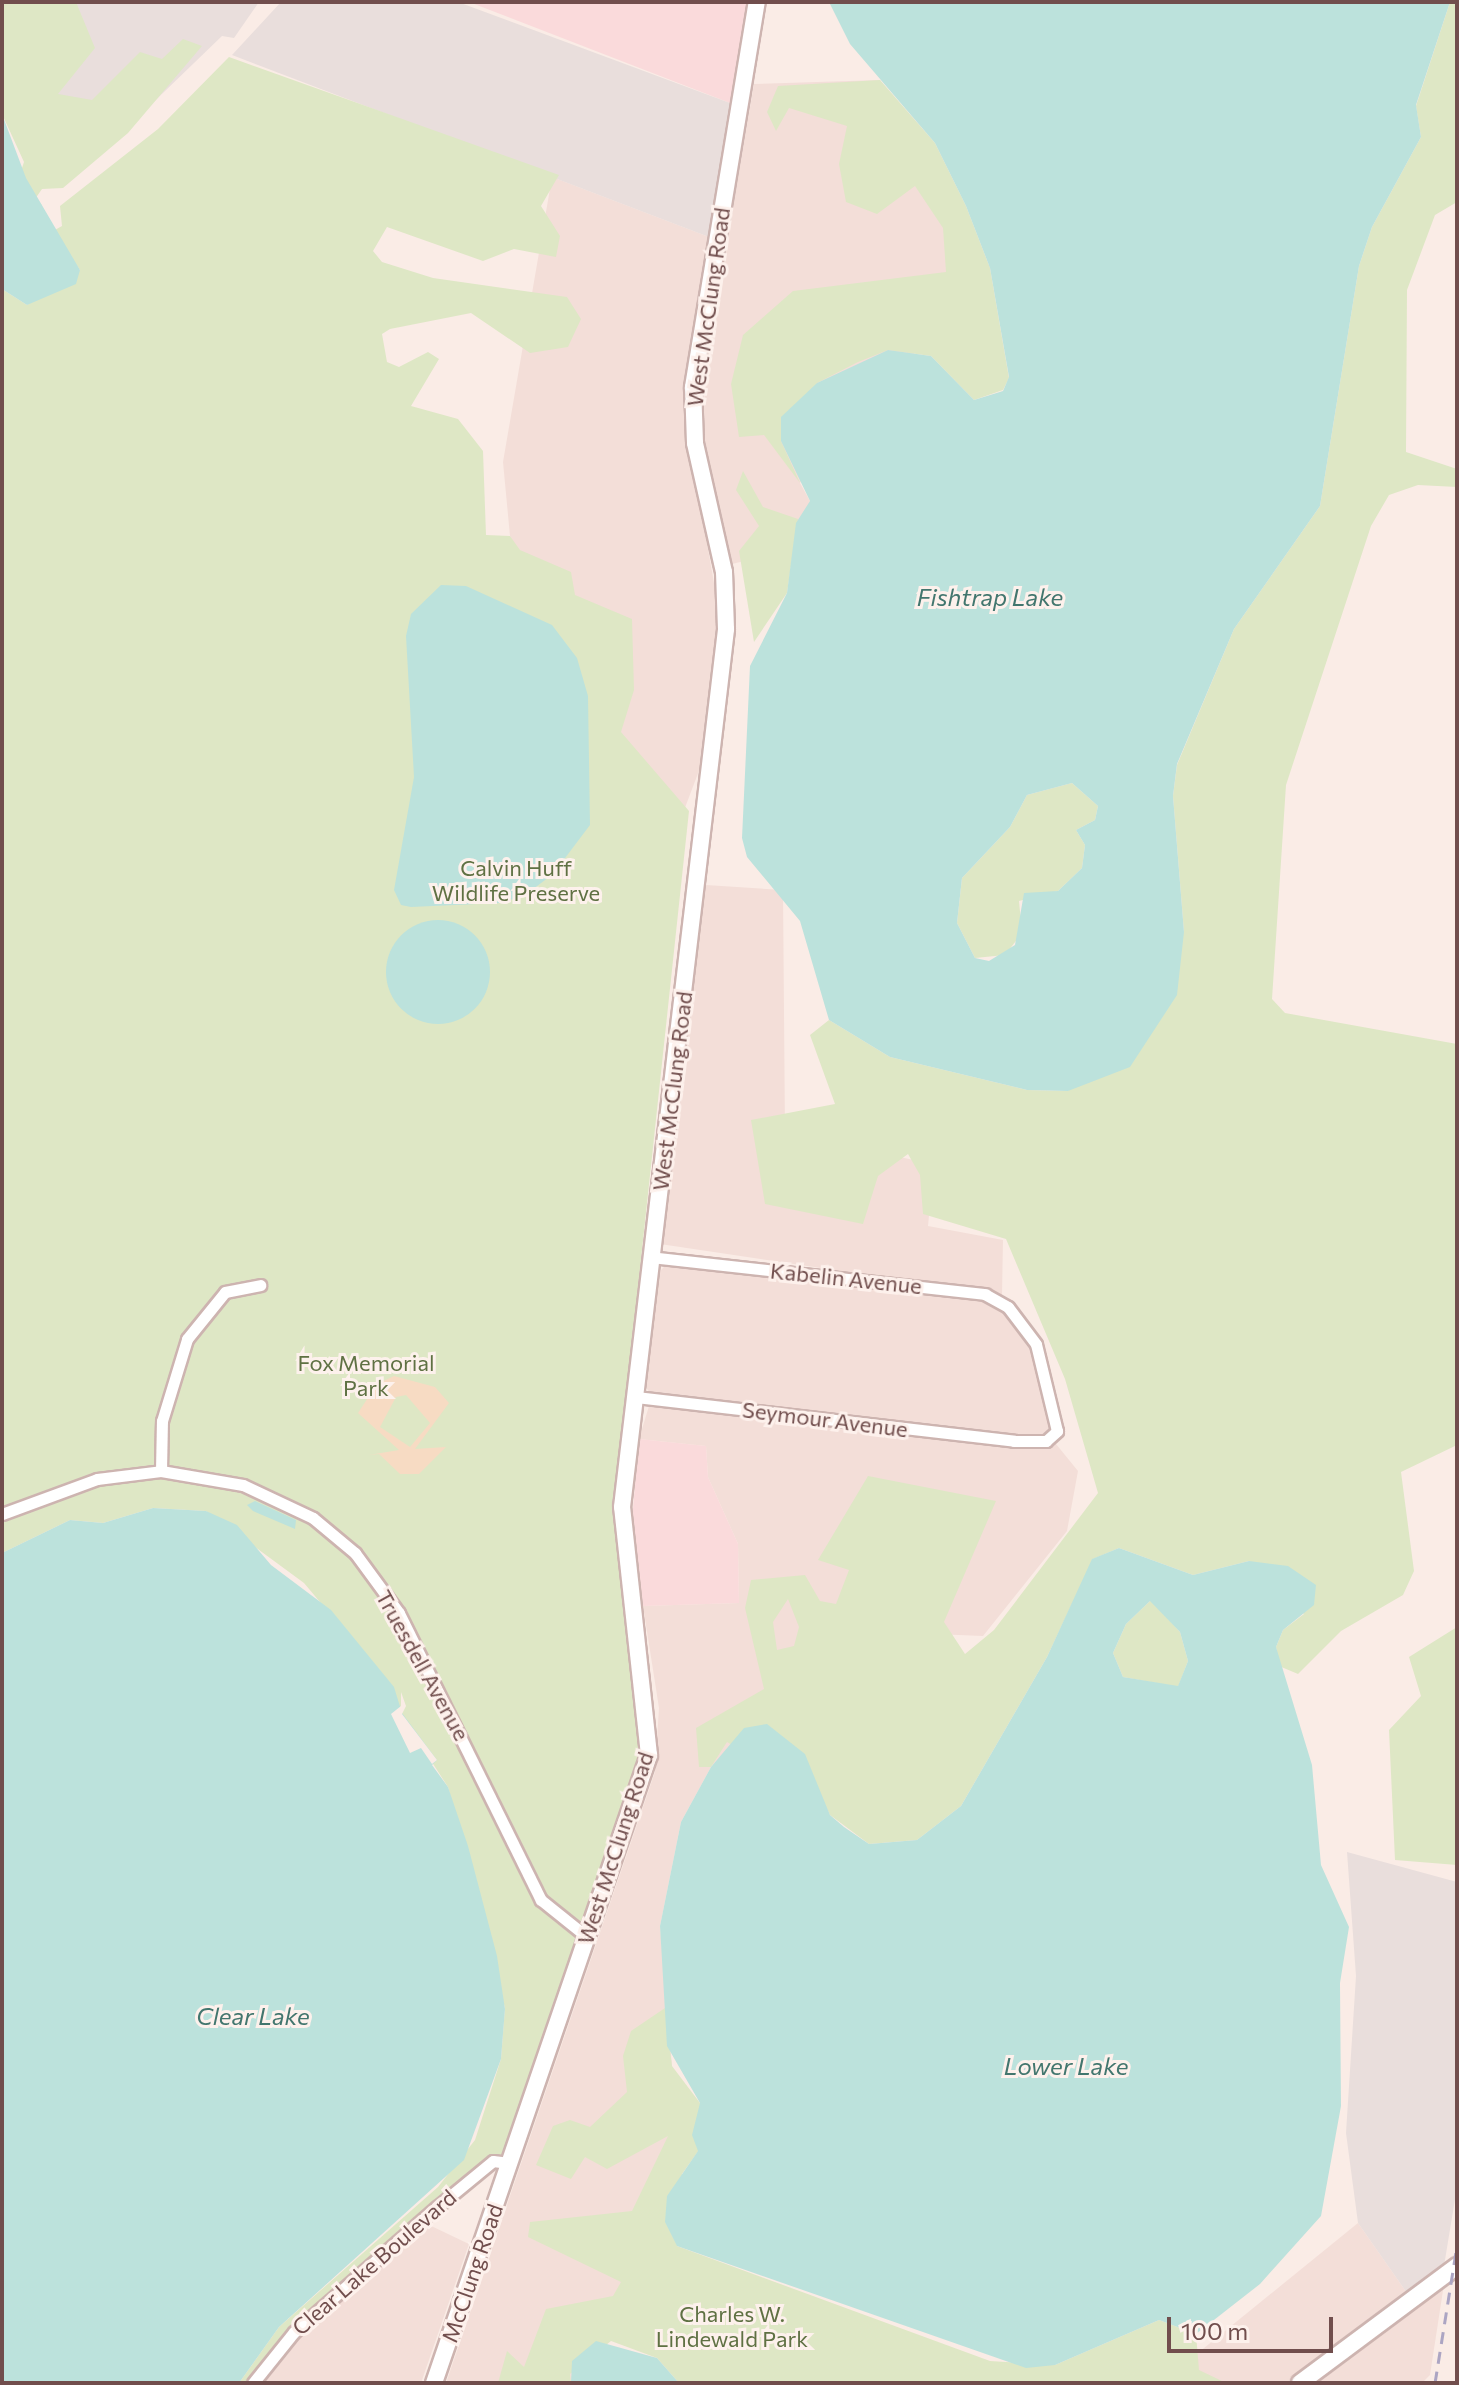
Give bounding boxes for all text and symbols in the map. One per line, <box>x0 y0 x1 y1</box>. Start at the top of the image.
street label: West McClung Road <box>681 206 735 408</box>
water label: Fishtrap Lake <box>917 583 1063 611</box>
park label: Calvin Huff Wildlife Preserve <box>432 854 600 906</box>
street label: West McClung Road <box>647 990 697 1192</box>
street label: Kabelin Avenue <box>769 1257 923 1299</box>
park label: Fox Memorial Park <box>297 1349 435 1400</box>
street label: Seymour Avenue <box>741 1396 909 1442</box>
street label: Truesdell Avenue <box>371 1585 475 1745</box>
street label: West McClung Road <box>571 1749 659 1947</box>
water label: Clear Lake <box>196 2002 310 2030</box>
water label: Lower Lake <box>1004 2052 1128 2080</box>
street label: Clear Lake Boulevard <box>287 2184 461 2340</box>
street label: McClung Road <box>436 2200 508 2346</box>
park label: Charles W. Lindewald Park <box>656 2300 808 2352</box>
scale bar <box>1171 2301 1337 2351</box>
text: 100 m <box>1181 2316 1248 2345</box>

